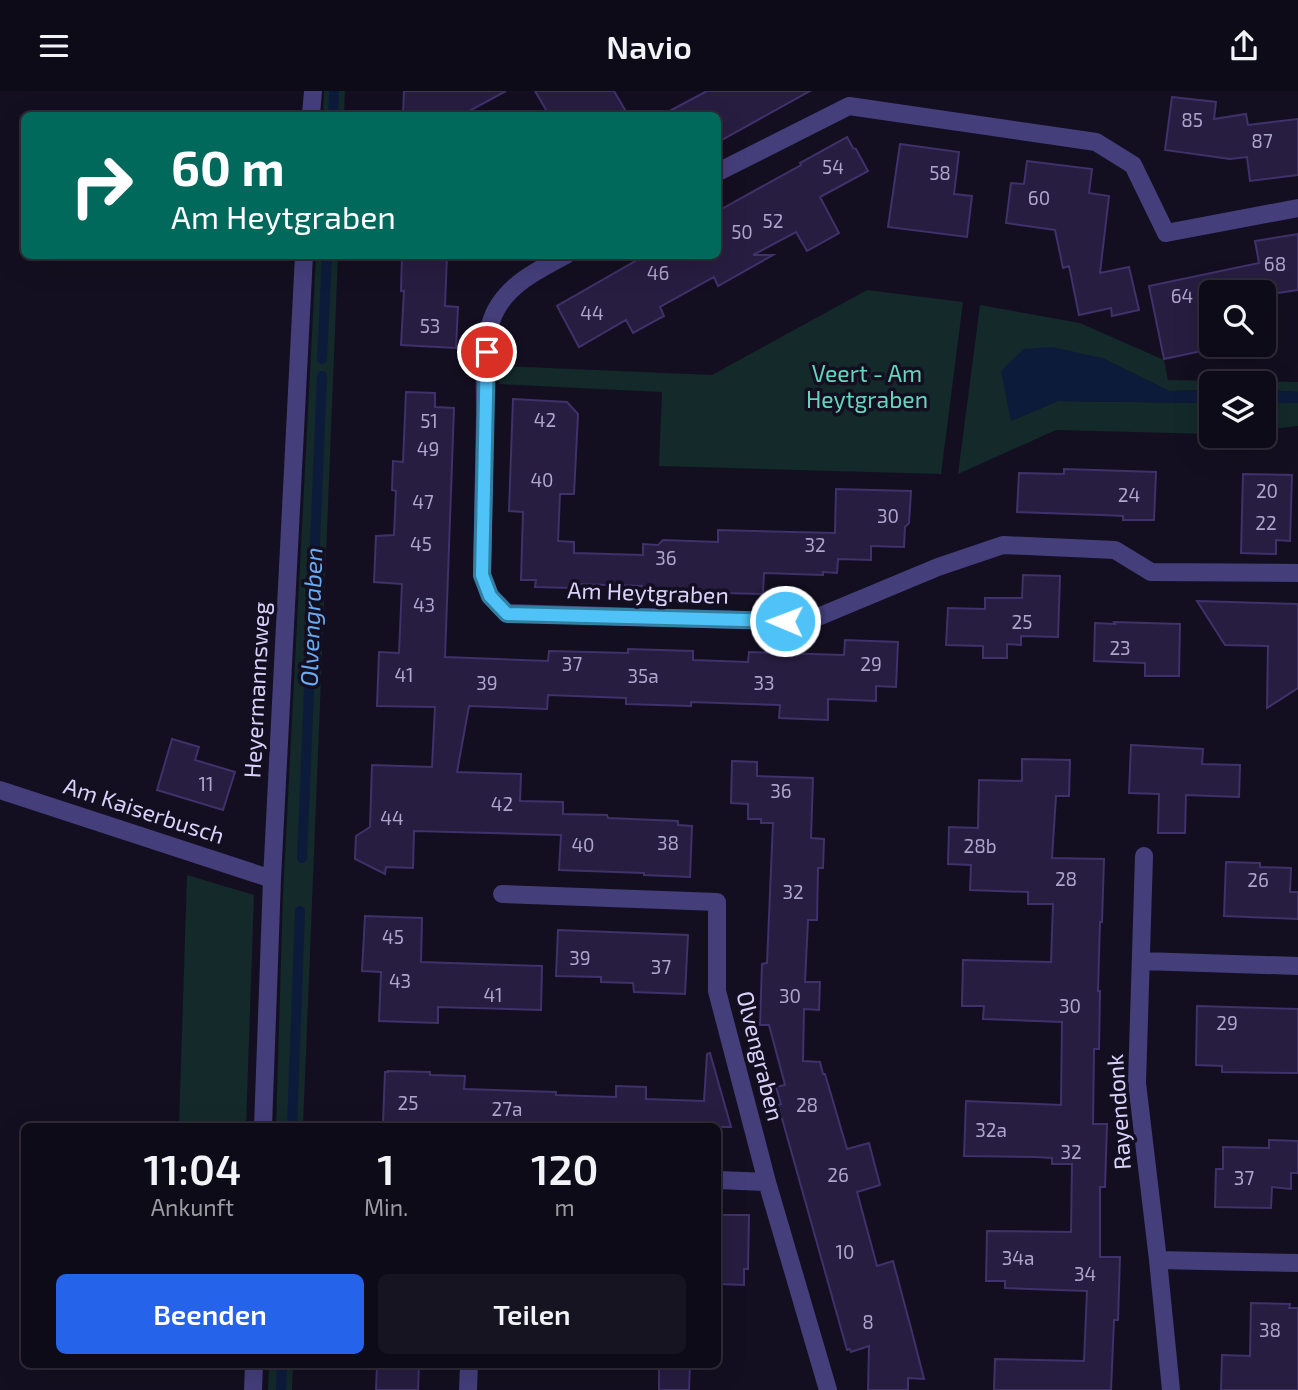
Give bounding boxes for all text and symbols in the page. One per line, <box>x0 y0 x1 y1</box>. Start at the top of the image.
icon: menu <box>35 27 73 65</box>
text: Navio <box>606 27 692 65</box>
icon: share <box>1225 27 1263 65</box>
house number: 85 <box>1181 108 1203 131</box>
house number: 87 <box>1251 129 1273 152</box>
text: 60 m <box>171 137 285 196</box>
icon: right <box>56 140 147 231</box>
house number: 54 <box>822 155 844 178</box>
house number: 58 <box>929 161 951 184</box>
house number: 60 <box>1028 186 1050 209</box>
text: Am Heytgraben <box>171 197 396 235</box>
house number: 52 <box>763 209 783 232</box>
house number: 50 <box>731 220 753 243</box>
house number: 68 <box>1264 252 1286 275</box>
house number: 46 <box>647 261 669 284</box>
map controls <box>1199 280 1276 448</box>
button: search <box>1199 280 1276 357</box>
house number: 64 <box>1171 284 1193 307</box>
house number: 44 <box>580 301 604 324</box>
house number: 53 <box>420 314 440 337</box>
pin <box>457 322 517 382</box>
icon: arrive <box>468 333 506 371</box>
park label: Veert - Am Heytgraben <box>806 359 928 413</box>
button: layers <box>1199 371 1276 448</box>
house number: 42 <box>534 408 556 431</box>
house number: 51 <box>420 409 438 432</box>
house number: 49 <box>417 437 439 460</box>
house number: 40 <box>530 468 554 491</box>
house number: 20 <box>1256 479 1278 502</box>
house number: 24 <box>1118 483 1140 506</box>
house number: 47 <box>412 490 434 513</box>
house number: 30 <box>877 504 899 527</box>
house number: 22 <box>1255 511 1277 534</box>
house number: 45 <box>410 532 432 555</box>
house number: 32 <box>804 533 826 556</box>
house number: 36 <box>655 546 677 569</box>
water label: Olvengraben <box>294 547 327 687</box>
street label: Am Heytgraben <box>567 575 729 609</box>
position arrow <box>748 584 822 658</box>
house number: 43 <box>413 593 435 616</box>
street label: Heyermannsweg <box>237 601 275 779</box>
house number: 25 <box>1012 610 1032 633</box>
house number: 23 <box>1109 636 1131 659</box>
house number: 37 <box>562 652 582 675</box>
house number: 29 <box>860 652 882 675</box>
house number: 41 <box>394 663 414 686</box>
house number: 35a <box>627 664 659 687</box>
house number: 39 <box>476 671 498 694</box>
house number: 33 <box>753 671 775 694</box>
street label: Am Kaiserbusch <box>60 771 228 849</box>
house number: 11 <box>198 772 214 795</box>
house number: 36 <box>770 779 792 802</box>
house number: 42 <box>491 792 513 815</box>
house number: 44 <box>380 806 404 829</box>
house number: 38 <box>657 831 679 854</box>
house number: 40 <box>571 833 595 856</box>
house number: 28b <box>963 834 997 857</box>
house number: 28 <box>1055 867 1077 890</box>
house number: 26 <box>1247 868 1269 891</box>
house number: 32 <box>782 880 804 903</box>
house number: 45 <box>382 925 404 948</box>
house number: 39 <box>569 946 591 969</box>
house number: 37 <box>651 955 671 978</box>
house number: 43 <box>389 969 411 992</box>
house number: 41 <box>483 983 503 1006</box>
house number: 30 <box>779 984 801 1007</box>
street label: Olvengraben <box>731 988 791 1124</box>
house number: 30 <box>1059 994 1081 1017</box>
house number: 29 <box>1216 1011 1238 1034</box>
street label: Rayendonk <box>1100 1053 1136 1171</box>
house number: 25 <box>398 1091 418 1114</box>
house number: 28 <box>796 1093 818 1116</box>
house number: 27a <box>492 1097 522 1120</box>
house number: 32a <box>975 1118 1007 1141</box>
house number: 32 <box>1060 1140 1082 1163</box>
text: 11:04 <box>143 1143 241 1193</box>
text: 1 <box>377 1143 395 1193</box>
text: 120 <box>531 1143 599 1193</box>
house number: 26 <box>827 1163 849 1186</box>
house number: 37 <box>1234 1166 1254 1189</box>
text: Ankunft <box>151 1193 234 1221</box>
text: Min. <box>364 1193 408 1221</box>
text: m <box>555 1193 575 1221</box>
house number: 10 <box>835 1240 855 1263</box>
house number: 34a <box>1002 1246 1034 1269</box>
house number: 34 <box>1074 1262 1096 1285</box>
button: Beenden <box>56 1274 364 1354</box>
button: Teilen <box>378 1274 686 1354</box>
house number: 8 <box>862 1310 874 1333</box>
house number: 38 <box>1259 1318 1281 1341</box>

